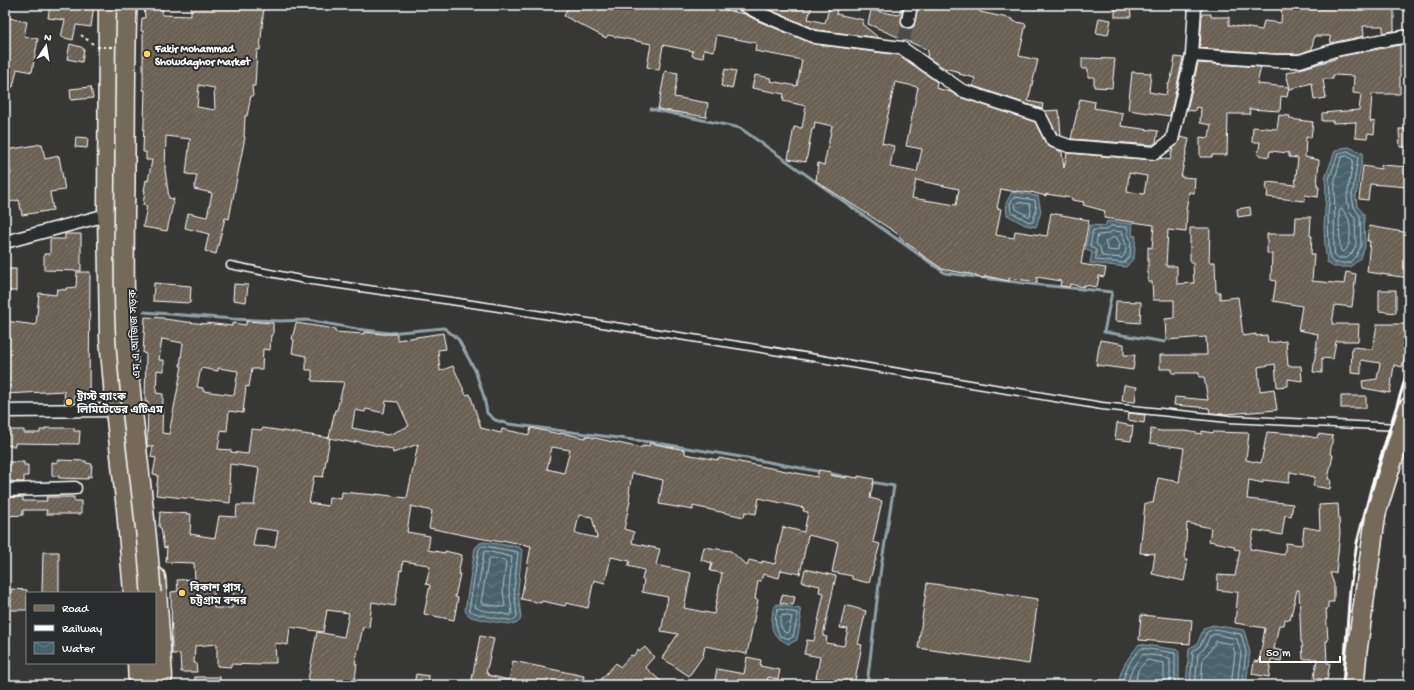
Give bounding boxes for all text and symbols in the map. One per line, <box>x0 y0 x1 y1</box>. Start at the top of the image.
north arrow <box>26 26 66 66</box>
text: N <box>43 32 52 45</box>
place label: Fakir Mohammad Showdaghor Market <box>154 44 251 70</box>
marker: Fakir Mohammad Showdaghor Market <box>142 49 152 59</box>
street label: এম এ আজিজ সড়ক <box>126 289 144 379</box>
place label: ট্রাস্ট ব্যাংক লিমিটেডের এটিএম <box>76 390 163 417</box>
marker: ট্রাস্ট ব্যাংক লিমিটেডের এটিএম <box>64 397 74 407</box>
place label: বিকাশ প্লাস, চট্টগ্রাম বন্দর <box>189 581 247 608</box>
marker: বিকাশ প্লাস, চট্টগ্রাম বন্দর <box>177 588 187 598</box>
legend <box>26 592 156 664</box>
text: Road <box>62 603 89 617</box>
text: Railway <box>62 623 102 637</box>
scale bar <box>1260 638 1340 664</box>
text: Water <box>62 643 96 657</box>
text: 50 m <box>1266 647 1291 661</box>

